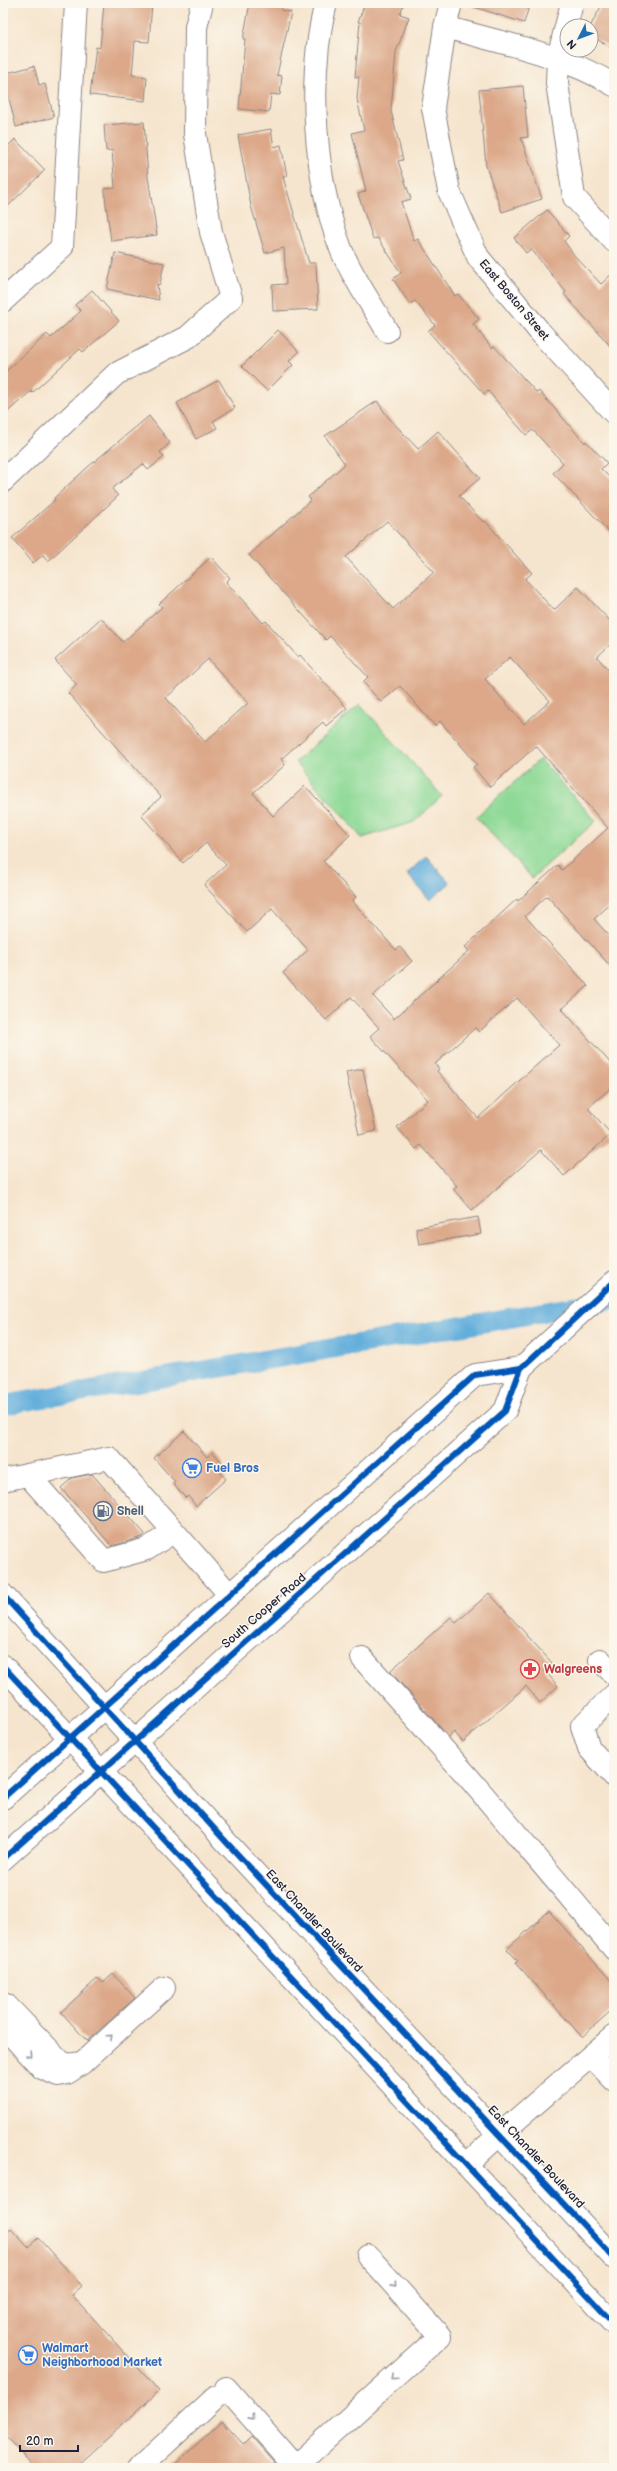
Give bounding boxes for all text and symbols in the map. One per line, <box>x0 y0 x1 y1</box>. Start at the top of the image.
north arrow <box>559 18 599 58</box>
text: N <box>564 37 580 52</box>
street label: East Boston Street <box>476 256 553 344</box>
supermarket icon: Fuel Bros <box>181 1457 203 1479</box>
place label: Fuel Bros <box>206 1461 259 1476</box>
fuel station icon: Shell <box>92 1500 114 1522</box>
place label: Shell <box>117 1504 144 1519</box>
street label: South Cooper Road <box>219 1570 309 1652</box>
pharmacy icon: Walgreens <box>519 1658 541 1680</box>
place label: Walgreens <box>544 1662 602 1677</box>
street label: East Chandler Boulevard <box>262 1866 366 1976</box>
one-way arrow <box>106 2035 113 2042</box>
one-way arrow <box>25 2050 33 2058</box>
street label: East Chandler Boulevard <box>484 2102 588 2212</box>
one-way arrow <box>389 2280 397 2288</box>
place label: Walmart Neighborhood Market <box>42 2341 162 2370</box>
supermarket icon: Walmart Neighborhood Market <box>17 2344 39 2366</box>
one-way arrow <box>391 2373 399 2380</box>
one-way arrow <box>247 2412 255 2420</box>
scale bar <box>20 2427 78 2453</box>
text: 20 m <box>26 2434 53 2449</box>

